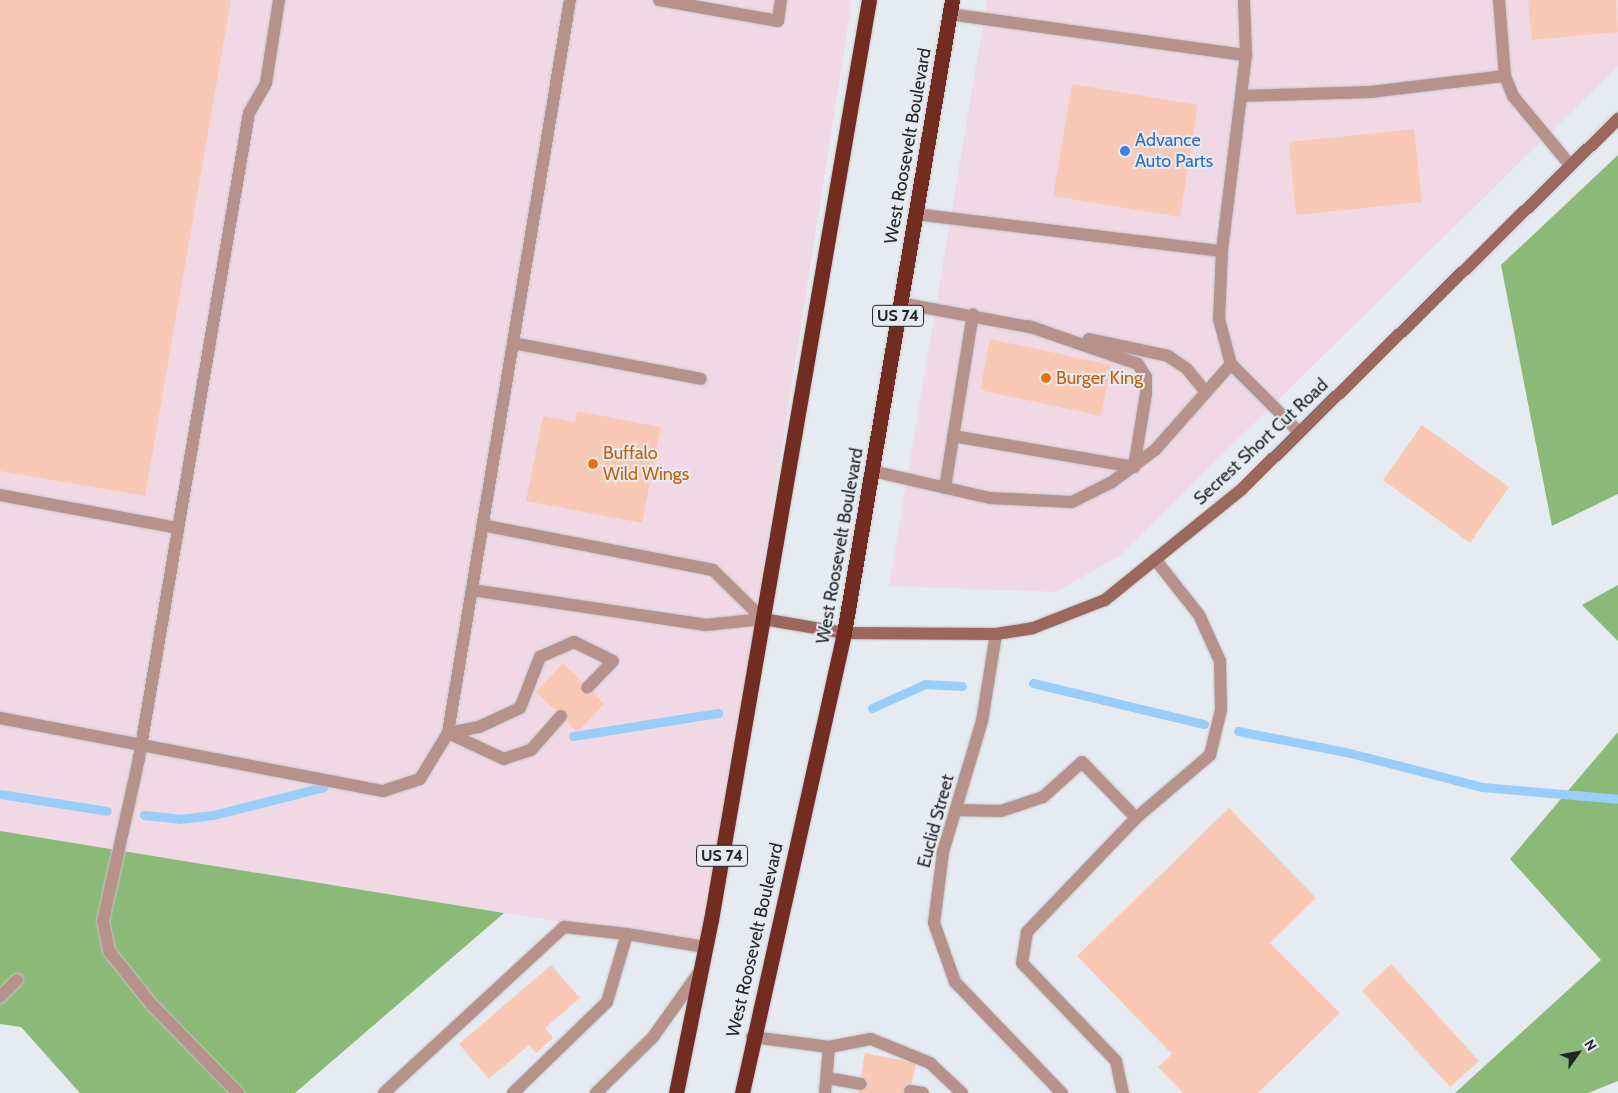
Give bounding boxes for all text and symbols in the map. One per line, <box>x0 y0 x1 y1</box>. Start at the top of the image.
street label: West Roosevelt Boulevard <box>880 46 936 246</box>
place label: Advance Auto Parts <box>1135 130 1213 172</box>
marker: Advance Auto Parts <box>1119 145 1131 157</box>
road number: US 74 <box>872 302 924 330</box>
place label: Burger King <box>1056 367 1143 389</box>
marker: Burger King <box>1040 372 1052 384</box>
street label: Secrest Short Cut Road <box>1189 374 1333 510</box>
place label: Buffalo Wild Wings <box>603 443 689 486</box>
street label: West Roosevelt Boulevard <box>812 446 868 646</box>
marker: Buffalo Wild Wings <box>587 458 599 470</box>
street label: Euclid Street <box>913 772 959 870</box>
street label: West Roosevelt Boulevard <box>722 841 788 1039</box>
road number: US 74 <box>696 842 748 869</box>
north arrow <box>1553 1028 1603 1078</box>
text: N <box>1580 1036 1601 1054</box>

